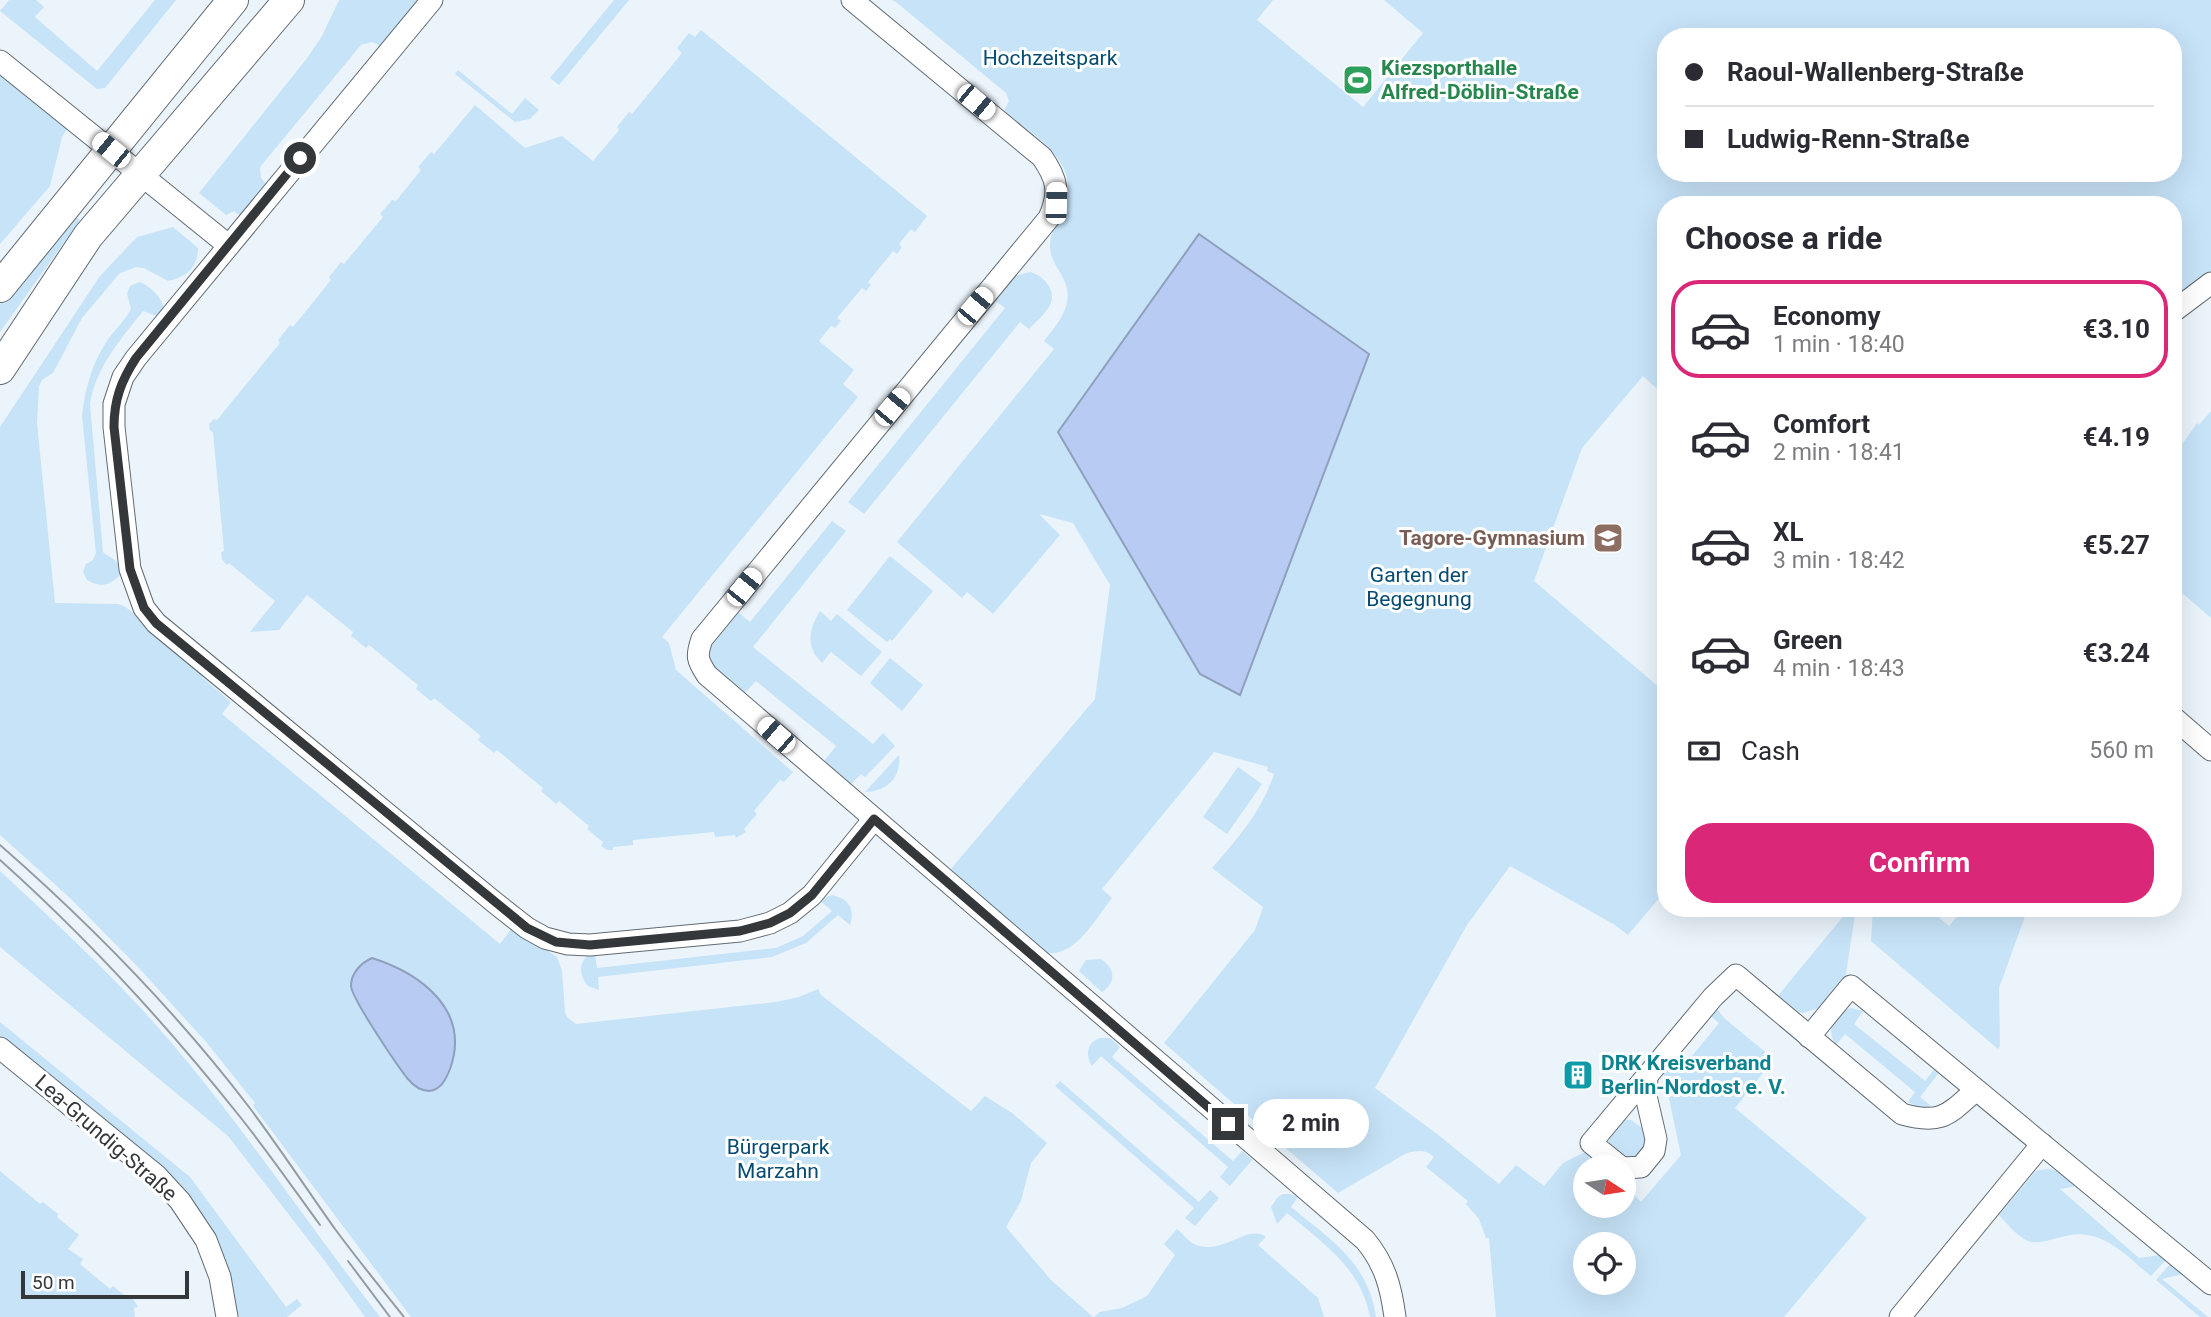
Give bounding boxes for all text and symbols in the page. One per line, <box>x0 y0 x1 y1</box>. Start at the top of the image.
park label: Hochzeitspark <box>983 46 1118 70</box>
place label: Kiezsporthalle Alfred-Döblin-Straße <box>1381 56 1579 104</box>
text: Raoul-Wallenberg-Straße <box>1727 57 2024 87</box>
sports icon: Kiezsporthalle Alfred-Döblin-Straße <box>1341 63 1375 97</box>
car <box>954 80 999 124</box>
text: Ludwig-Renn-Straße <box>1727 124 1969 154</box>
car <box>89 129 134 171</box>
route start <box>284 142 316 174</box>
car <box>1045 182 1068 224</box>
text: Choose a ride <box>1685 219 1882 257</box>
car <box>954 283 997 329</box>
icon: car <box>1689 298 1752 361</box>
text: Economy <box>1773 301 1880 331</box>
text: €3.10 <box>2083 314 2150 344</box>
text: 1 min · 18:40 <box>1773 331 1905 358</box>
car <box>871 384 914 430</box>
icon: car <box>1689 406 1752 469</box>
text: Comfort <box>1773 409 1870 439</box>
text: €4.19 <box>2083 422 2150 452</box>
text: 2 min · 18:41 <box>1773 439 1905 466</box>
icon: car <box>1689 514 1752 577</box>
text: XL <box>1773 517 1804 547</box>
school or university icon: Tagore-Gymnasium <box>1591 521 1625 555</box>
place label: Tagore-Gymnasium <box>1399 526 1585 550</box>
text: €5.27 <box>2083 530 2150 560</box>
text: 3 min · 18:42 <box>1773 547 1905 574</box>
park label: Garten der Begegnung <box>1366 563 1472 611</box>
car <box>723 564 766 610</box>
icon: car <box>1689 622 1752 685</box>
text: Green <box>1773 625 1843 655</box>
text: €3.24 <box>2083 638 2150 668</box>
text: 4 min · 18:43 <box>1773 655 1905 682</box>
car <box>754 713 799 757</box>
icon: cash <box>1685 732 1723 770</box>
text: Cash <box>1741 736 1800 766</box>
text: 560 m <box>2089 737 2154 764</box>
button: Confirm <box>1685 823 2154 903</box>
place label: DRK Kreisverband Berlin-Nordost e. V. <box>1601 1051 1786 1099</box>
building icon: DRK Kreisverband Berlin-Nordost e. V. <box>1561 1058 1595 1092</box>
street label: Lea-Grundig-Straße <box>30 1070 182 1206</box>
callout: 2 min <box>1252 1100 1368 1148</box>
route end <box>1212 1108 1244 1140</box>
text: 2 min <box>1282 1110 1340 1137</box>
park label: Bürgerpark Marzahn <box>727 1135 830 1183</box>
north arrow <box>1573 1155 1636 1218</box>
map controls <box>1573 1155 1636 1295</box>
button: locate <box>1573 1232 1636 1295</box>
scale bar <box>21 1268 189 1300</box>
text: 50 m <box>32 1271 75 1294</box>

